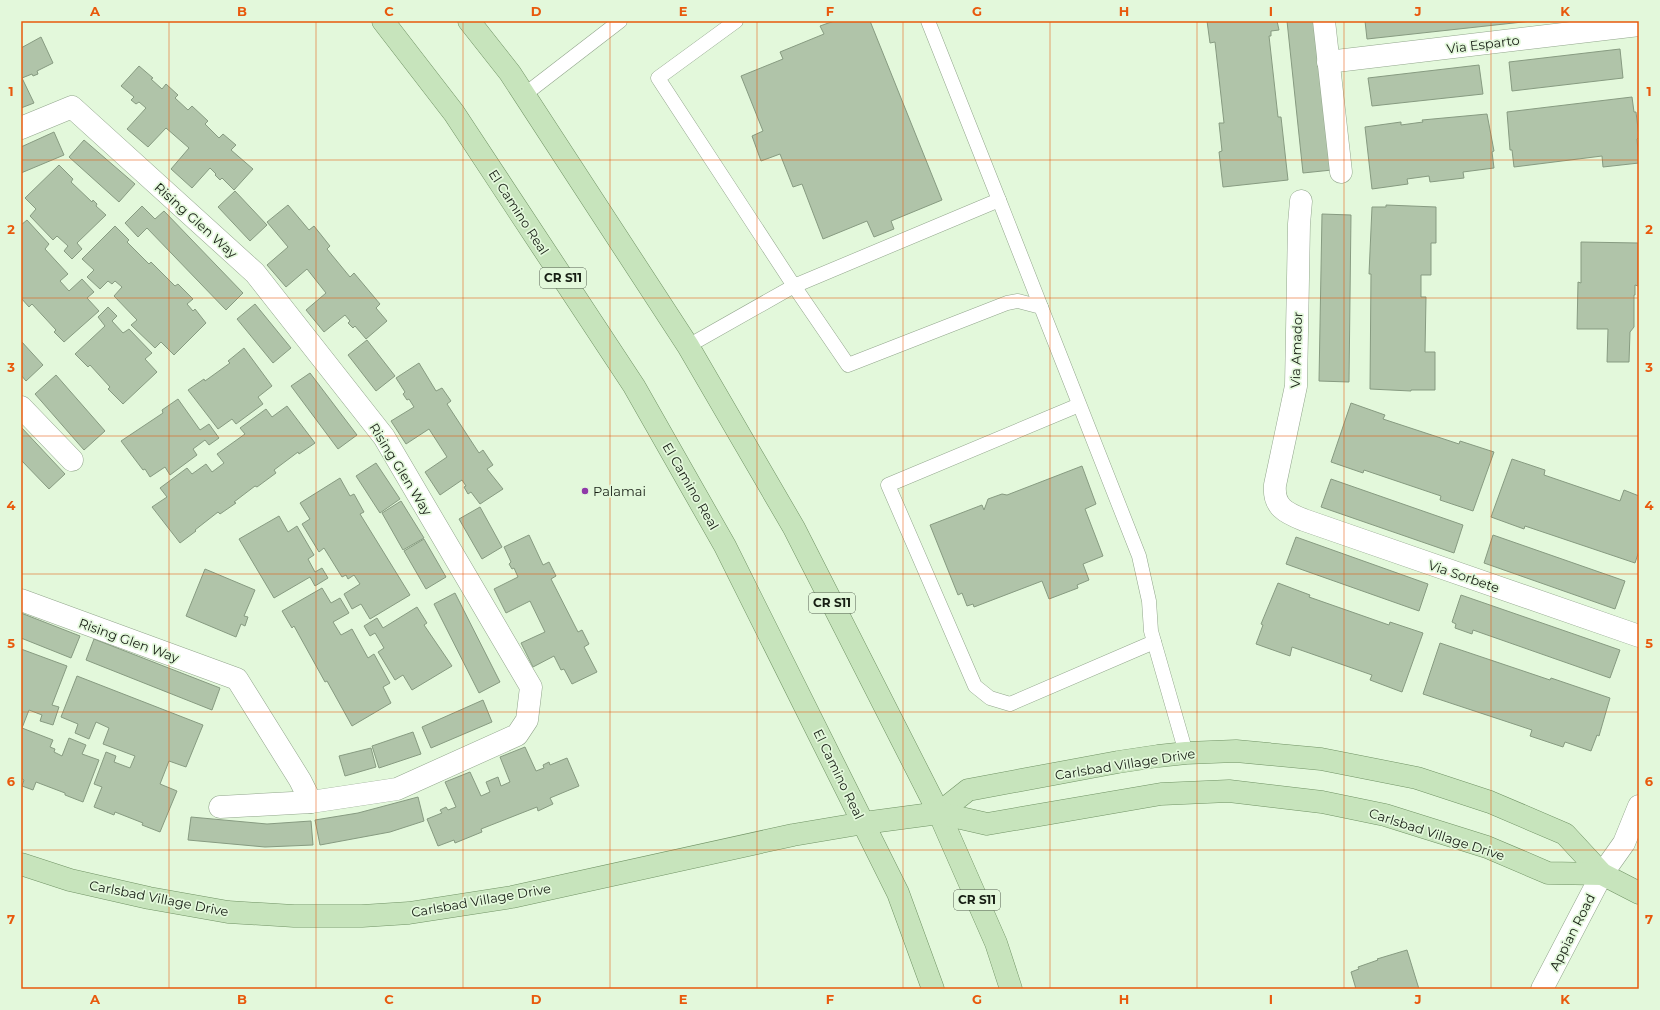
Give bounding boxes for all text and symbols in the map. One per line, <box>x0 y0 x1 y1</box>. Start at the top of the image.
text: A <box>89 3 101 19</box>
text: B <box>237 3 247 19</box>
text: C <box>384 3 394 19</box>
text: D <box>531 3 542 19</box>
text: E <box>679 3 688 19</box>
text: F <box>826 3 834 19</box>
text: G <box>972 3 982 19</box>
text: H <box>1119 3 1129 19</box>
text: I <box>1269 3 1273 19</box>
text: J <box>1413 3 1422 19</box>
text: K <box>1560 3 1570 19</box>
street label: Via Esparto <box>1446 32 1520 56</box>
text: 1 <box>8 83 14 99</box>
text: 1 <box>1646 83 1652 99</box>
street label: El Camino Real <box>486 166 552 258</box>
street label: Rising Glen Way <box>151 179 241 262</box>
text: 2 <box>7 221 15 237</box>
text: 2 <box>1645 221 1653 237</box>
road number: CR S11 <box>540 268 586 288</box>
street label: Via Amador <box>1287 312 1305 388</box>
text: 3 <box>6 359 15 375</box>
text: 3 <box>1644 359 1653 375</box>
street label: Rising Glen Way <box>366 420 436 519</box>
street label: El Camino Real <box>660 439 722 533</box>
place label: Palamai <box>593 483 646 499</box>
marker: Palamai <box>580 486 590 496</box>
text: 4 <box>7 497 16 513</box>
text: 4 <box>1645 497 1654 513</box>
street label: Via Sorbete <box>1426 556 1502 596</box>
road number: CR S11 <box>809 593 855 613</box>
street label: Rising Glen Way <box>77 614 182 666</box>
text: 5 <box>7 635 15 651</box>
text: 5 <box>1645 635 1653 651</box>
street label: El Camino Real <box>810 726 868 822</box>
street label: Carlsbad Village Drive <box>1054 745 1196 783</box>
text: 6 <box>7 773 16 789</box>
text: 6 <box>1645 773 1654 789</box>
street label: Carlsbad Village Drive <box>1367 805 1507 864</box>
street label: Carlsbad Village Drive <box>88 877 230 919</box>
street label: Carlsbad Village Drive <box>410 880 552 920</box>
road number: CR S11 <box>954 890 1000 910</box>
street label: Appian Road <box>1546 891 1598 973</box>
text: 7 <box>7 911 15 927</box>
text: 7 <box>1645 911 1653 927</box>
text: A <box>89 991 101 1007</box>
text: B <box>237 991 247 1007</box>
text: C <box>384 991 394 1007</box>
text: D <box>531 991 542 1007</box>
text: E <box>679 991 688 1007</box>
text: F <box>826 991 834 1007</box>
text: G <box>972 991 982 1007</box>
text: H <box>1119 991 1129 1007</box>
text: I <box>1269 991 1273 1007</box>
text: J <box>1413 991 1422 1007</box>
text: K <box>1560 991 1570 1007</box>

